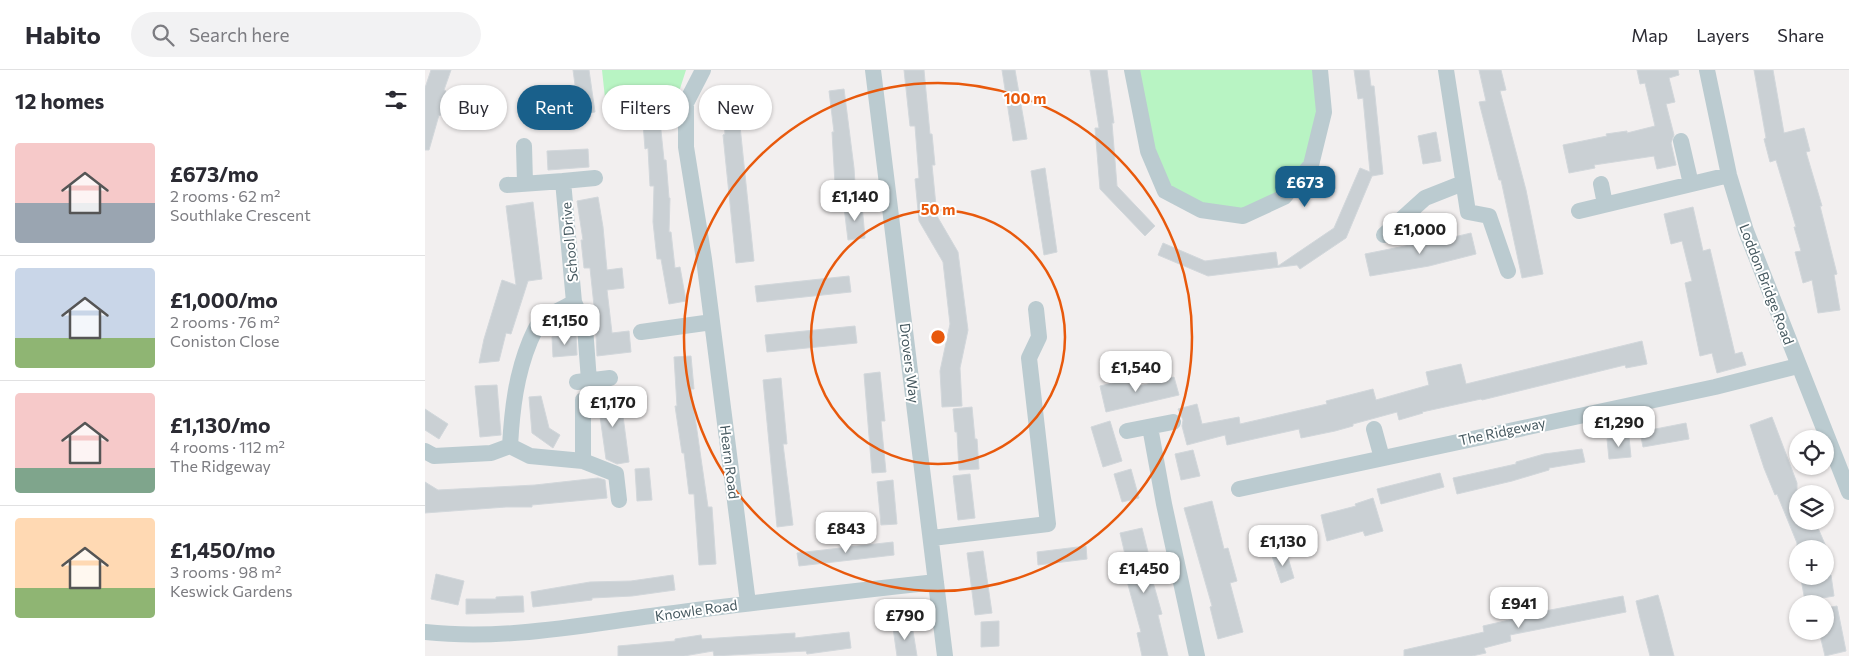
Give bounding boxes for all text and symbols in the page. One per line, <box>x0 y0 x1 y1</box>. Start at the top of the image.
search box <box>131 12 481 57</box>
text: Habito <box>25 20 101 49</box>
icon: search <box>149 21 177 49</box>
text: Search here <box>189 23 289 46</box>
text: Map <box>1631 24 1668 46</box>
text: Layers <box>1696 24 1749 46</box>
text: Share <box>1777 24 1824 46</box>
chip: Buy <box>440 85 507 130</box>
chip: Rent <box>517 85 592 130</box>
chip: Filters <box>602 85 689 130</box>
chip: New <box>699 85 772 130</box>
icon: filters <box>382 86 410 114</box>
text: 12 homes <box>15 88 104 113</box>
text: 100 m <box>1004 89 1046 107</box>
text: £673/mo <box>170 161 259 186</box>
icon: home <box>55 163 115 223</box>
pin: £673 <box>1275 166 1335 208</box>
text: £673 <box>1286 172 1324 191</box>
pin: £1,140 <box>814 180 896 222</box>
text: 2 rooms · 62 m² <box>170 186 280 205</box>
text: £1,140 <box>831 186 879 205</box>
text: 50 m <box>921 200 955 218</box>
street label: School Drive <box>557 201 581 283</box>
text: Southlake Crescent <box>170 205 311 224</box>
pin: £1,000 <box>1379 212 1461 255</box>
text: £1,000 <box>1394 219 1446 238</box>
street label: Loddon Bridge Road <box>1736 221 1798 347</box>
text: £1,000/mo <box>170 287 278 312</box>
icon: home <box>55 288 115 348</box>
pin: £1,150 <box>524 304 606 346</box>
text: £1,150 <box>542 310 588 329</box>
text: 2 rooms · 76 m² <box>170 312 280 331</box>
street label: Drovers Way <box>897 322 923 404</box>
centre of rings <box>929 328 947 346</box>
text: Coniston Close <box>170 331 279 350</box>
pin: £1,540 <box>1095 350 1177 393</box>
text: £1,540 <box>1111 357 1161 376</box>
pin: £1,170 <box>572 386 654 428</box>
text: £1,170 <box>590 392 636 411</box>
pin: £1,290 <box>1578 406 1660 448</box>
text: £1,130/mo <box>170 412 270 437</box>
text: £1,290 <box>1594 412 1644 431</box>
icon: home <box>55 413 115 473</box>
street label: The Ridgeway <box>1457 414 1547 448</box>
street label: Hearn Road <box>717 424 743 500</box>
map controls <box>1789 430 1834 640</box>
button: locate <box>1789 430 1834 475</box>
text: 4 rooms · 112 m² <box>170 437 285 456</box>
text: The Ridgeway <box>170 456 271 475</box>
button: layers <box>1789 485 1834 530</box>
pin: £843 <box>816 512 876 554</box>
text: £843 <box>827 518 865 537</box>
pin: £1,130 <box>1242 524 1324 567</box>
text: £1,130 <box>1260 531 1306 550</box>
text: £1,450/mo <box>170 537 275 562</box>
icon: home <box>55 538 115 598</box>
button: + <box>1789 540 1834 585</box>
pin: £1,450 <box>1103 552 1185 594</box>
text: £1,450 <box>1119 558 1169 577</box>
text: 3 rooms · 98 m² <box>170 562 281 581</box>
text: Keswick Gardens <box>170 581 293 600</box>
pin: £941 <box>1489 586 1549 629</box>
text: £941 <box>1501 593 1537 612</box>
button: − <box>1789 595 1834 640</box>
street label: Knowle Road <box>654 596 738 624</box>
pin: £790 <box>875 598 935 641</box>
text: £790 <box>886 605 924 624</box>

